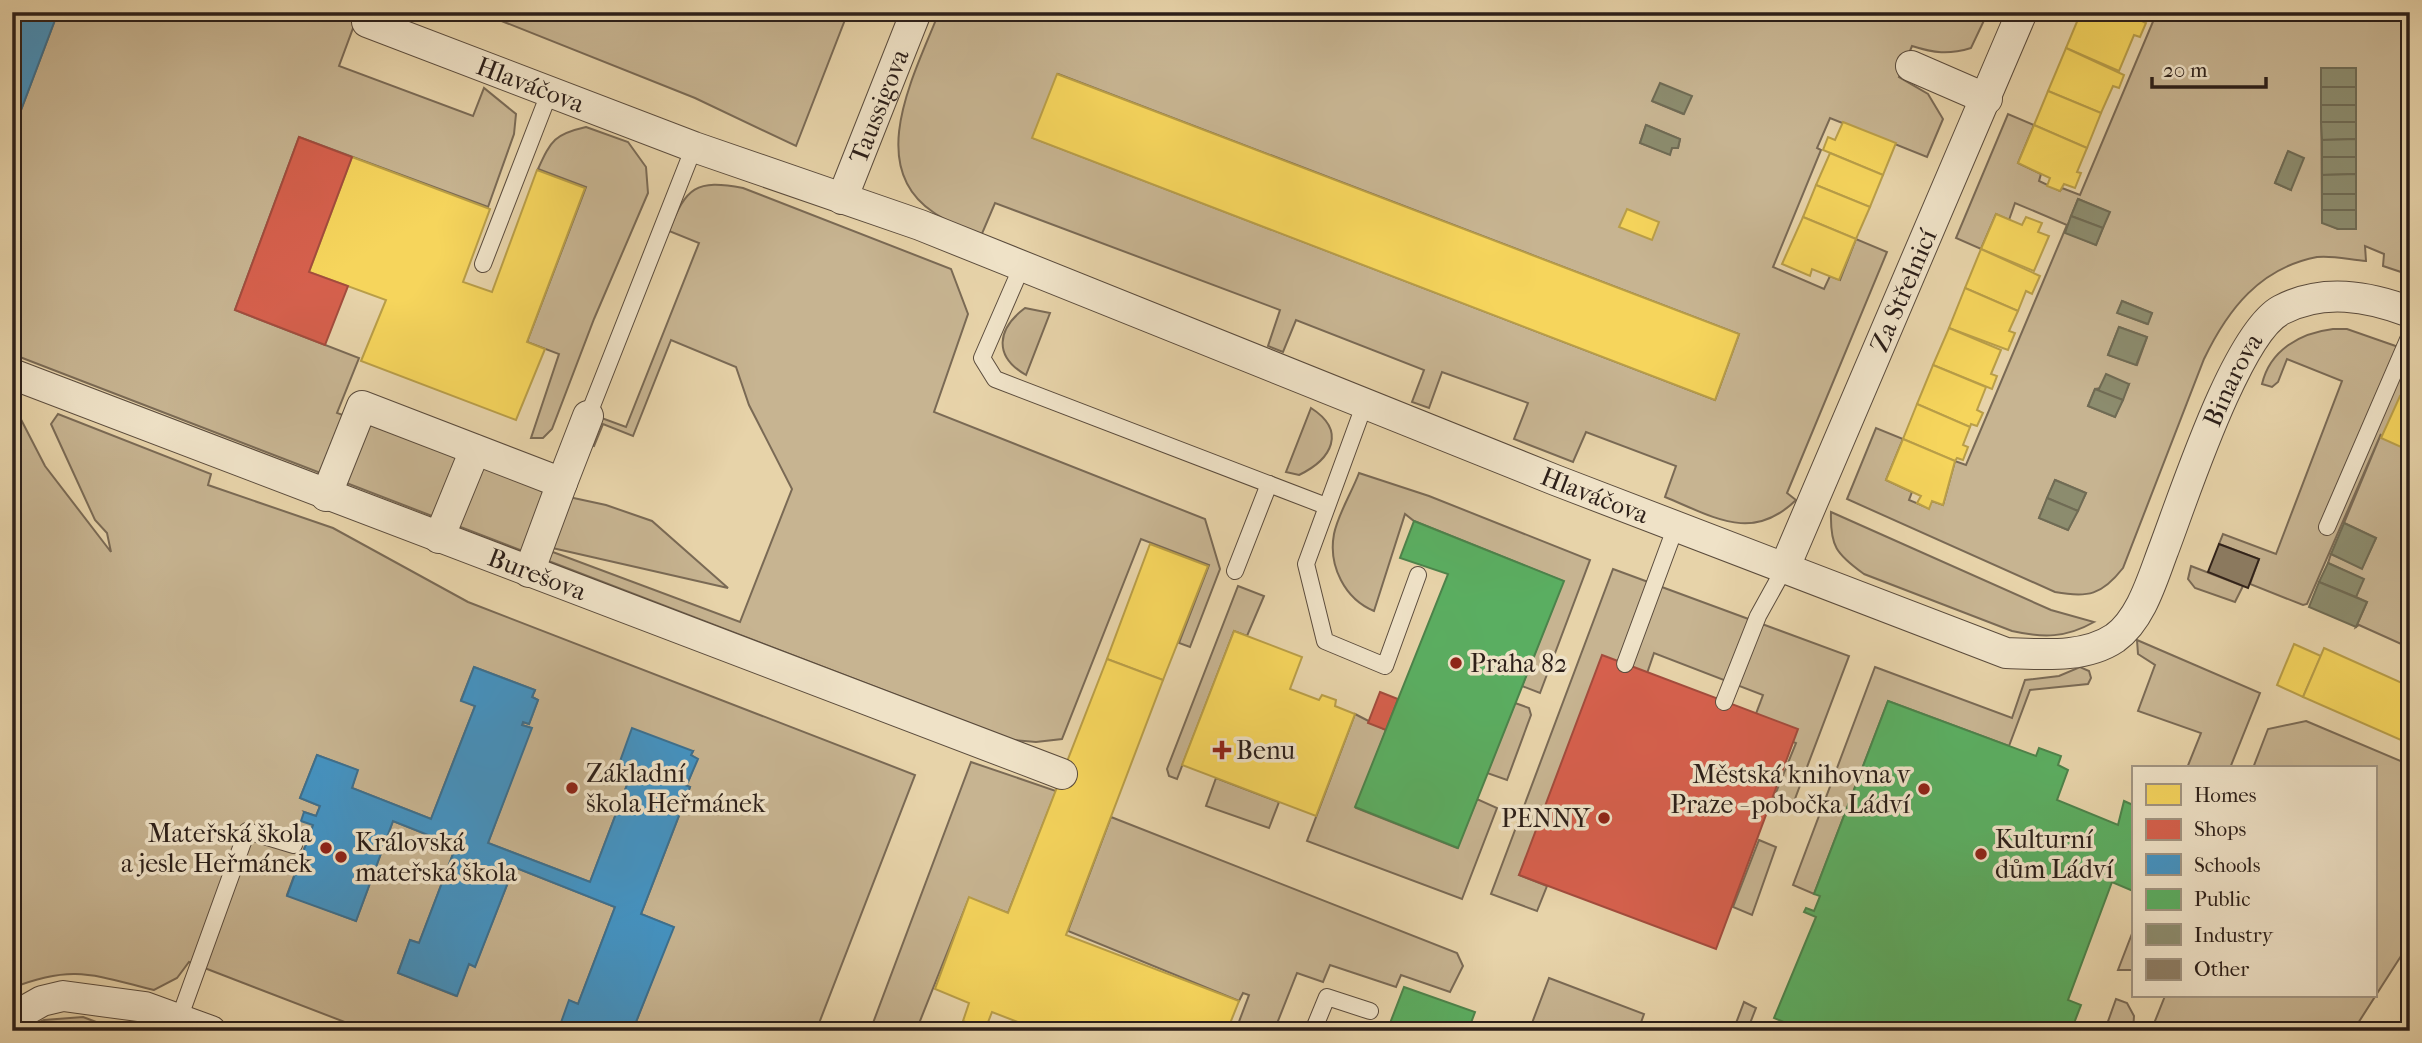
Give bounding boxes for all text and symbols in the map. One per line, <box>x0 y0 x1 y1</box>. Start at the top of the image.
street label: Taussigova <box>843 44 916 168</box>
scale bar <box>2152 46 2266 90</box>
street label: Hlaváčova <box>472 50 590 120</box>
text: 20 m <box>2163 58 2208 82</box>
street label: Za Střelnicí <box>1864 224 1944 357</box>
street label: Binarova <box>2197 327 2270 431</box>
street label: Hlaváčova <box>1536 461 1654 531</box>
street label: Burešova <box>484 542 591 608</box>
place label: Praha 82 <box>1470 648 1567 679</box>
marker: Praha 82 <box>1448 655 1464 671</box>
place label: Benu <box>1236 735 1296 766</box>
marker: Benu <box>1214 742 1230 758</box>
place label: Základní škola Heřmánek <box>586 758 766 819</box>
place label: Městská knihovna v Praze - pobočka Ládví <box>1670 759 1911 820</box>
legend <box>2132 766 2376 998</box>
marker: Základní škola Heřmánek <box>564 780 580 796</box>
marker: Městská knihovna v Praze - pobočka Ládví <box>1916 781 1932 797</box>
text: Homes <box>2194 783 2257 807</box>
place label: PENNY <box>1501 803 1591 834</box>
marker: PENNY <box>1596 810 1612 826</box>
text: Shops <box>2194 817 2247 841</box>
place label: Mateřská škola a jesle Heřmánek <box>121 818 313 879</box>
place label: Kulturní dům Ládví <box>1995 824 2114 885</box>
place label: Královská mateřská škola <box>355 827 518 888</box>
marker: Mateřská škola a jesle Heřmánek <box>318 840 334 856</box>
marker: Kulturní dům Ládví <box>1973 846 1989 862</box>
marker: Královská mateřská škola <box>333 849 349 865</box>
text: Schools <box>2194 853 2261 877</box>
text: Public <box>2194 887 2250 911</box>
text: Industry <box>2194 923 2274 947</box>
text: Other <box>2194 957 2249 981</box>

